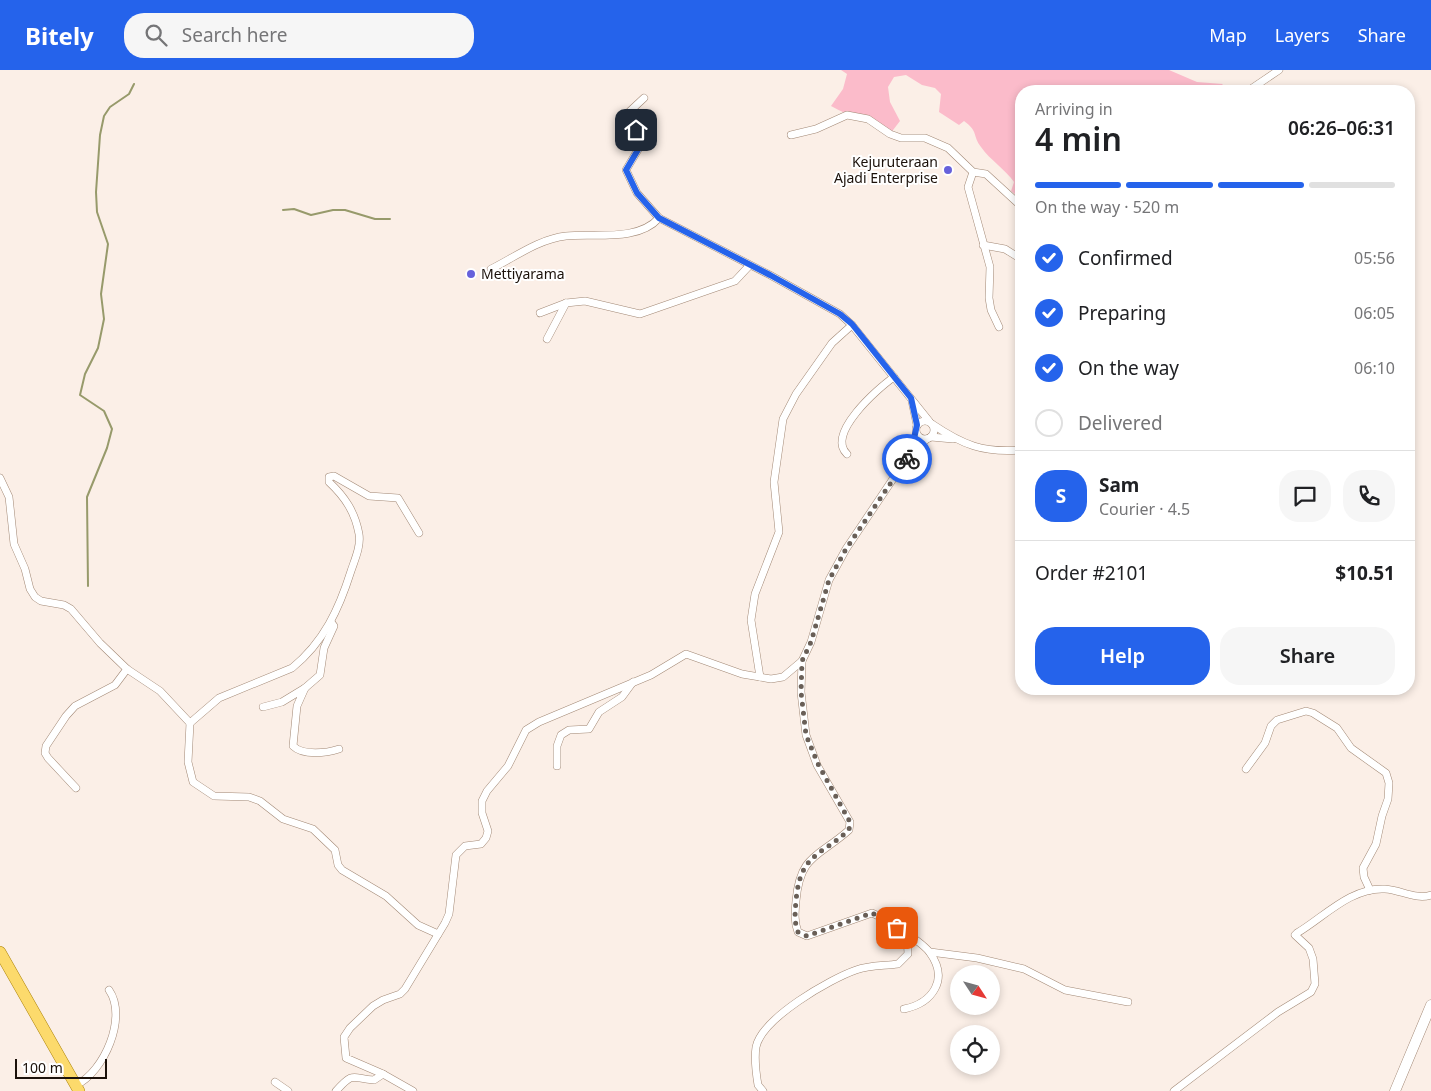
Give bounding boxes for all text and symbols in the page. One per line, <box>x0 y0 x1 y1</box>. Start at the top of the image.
search box <box>124 13 474 58</box>
text: Bitely <box>25 19 94 52</box>
icon: search <box>142 21 170 49</box>
text: Search here <box>182 22 287 48</box>
text: Map <box>1209 23 1247 47</box>
text: Layers <box>1275 23 1330 47</box>
text: Share <box>1358 23 1406 47</box>
text: Arriving in <box>1035 98 1113 120</box>
pin <box>615 109 657 151</box>
text: 06:26–06:31 <box>1288 115 1395 141</box>
icon: home <box>622 116 650 144</box>
text: 4 min <box>1035 117 1122 160</box>
place label: Kejuruteraan Ajadi Enterprise <box>834 152 938 187</box>
marker: Kejuruteraan Ajadi Enterprise <box>942 164 954 176</box>
text: On the way · 520 m <box>1035 196 1179 218</box>
icon: check <box>1035 244 1063 272</box>
text: Confirmed <box>1078 245 1173 271</box>
text: 05:56 <box>1354 247 1395 269</box>
place label: Mettiyarama <box>481 264 565 283</box>
marker: Mettiyarama <box>465 268 477 280</box>
icon: check <box>1035 299 1063 327</box>
text: Preparing <box>1078 300 1166 326</box>
text: 06:05 <box>1354 302 1395 324</box>
icon: check <box>1035 354 1063 382</box>
text: On the way <box>1078 355 1179 381</box>
text: 06:10 <box>1354 357 1395 379</box>
text: Delivered <box>1078 410 1163 436</box>
courier <box>882 434 932 484</box>
icon: bike <box>893 445 921 473</box>
button: chat <box>1279 470 1331 522</box>
button: phone <box>1343 470 1395 522</box>
text: Sam <box>1099 472 1139 498</box>
text: S <box>1056 483 1066 509</box>
text: Courier · 4.5 <box>1099 498 1190 520</box>
text: Order #2101 <box>1035 560 1148 586</box>
text: $10.51 <box>1335 560 1395 586</box>
button: Help <box>1035 627 1210 685</box>
button: Share <box>1220 627 1395 685</box>
pin <box>876 907 918 949</box>
icon: bag <box>883 914 911 942</box>
north arrow <box>950 965 1000 1015</box>
map controls <box>950 965 1000 1075</box>
button: locate <box>950 1025 1000 1075</box>
scale bar <box>15 1056 108 1079</box>
text: 100 m <box>22 1058 63 1077</box>

